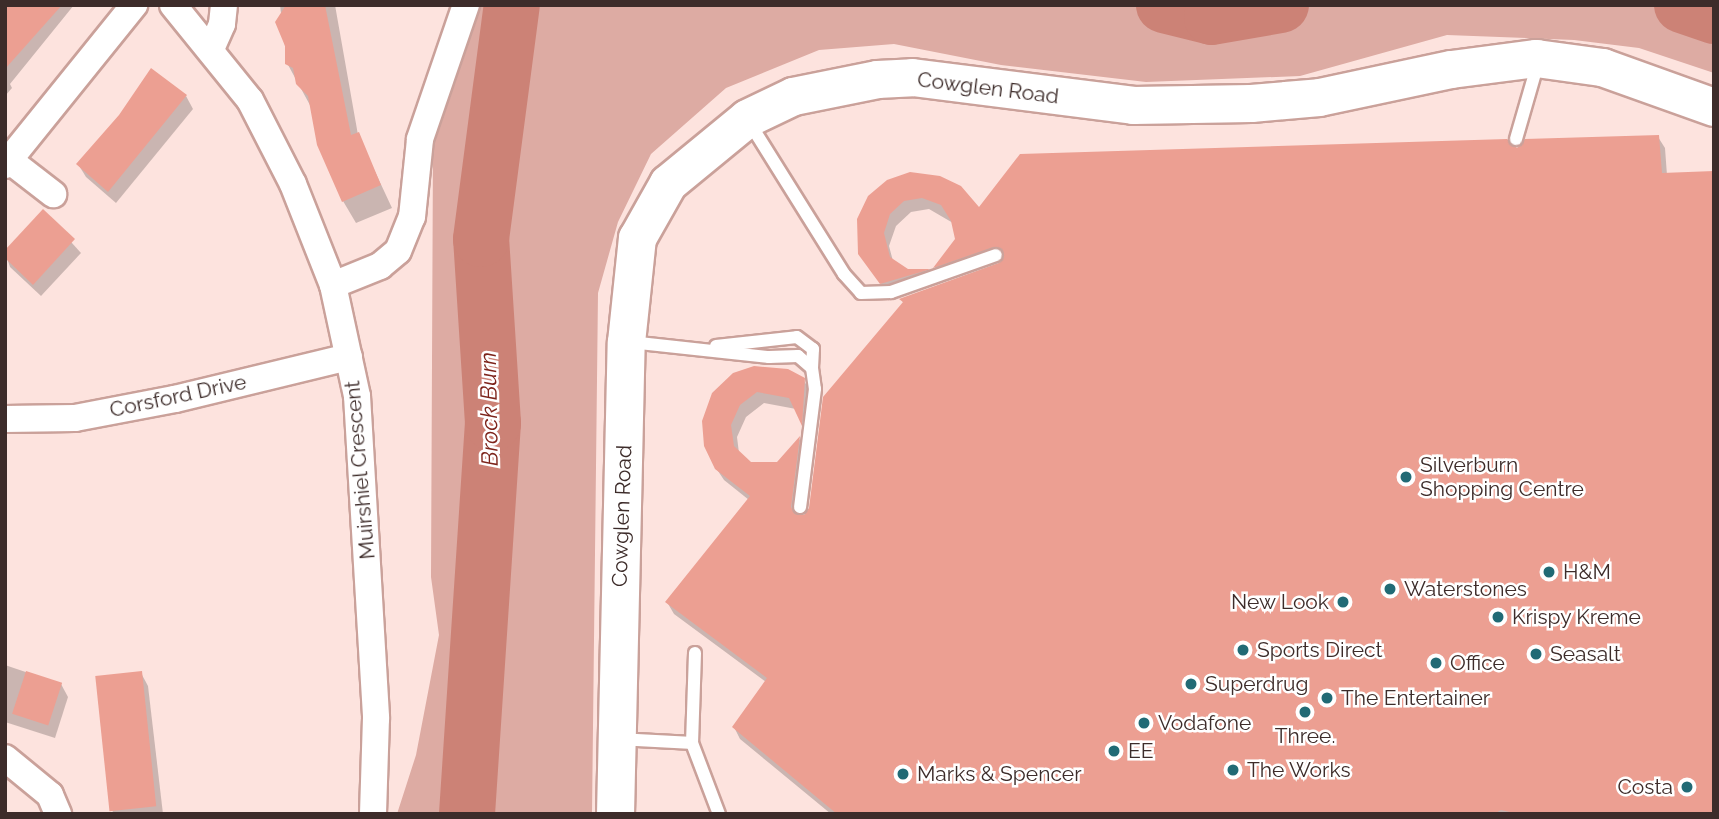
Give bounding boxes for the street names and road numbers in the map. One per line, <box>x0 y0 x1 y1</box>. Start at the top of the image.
street label: Cowglen Road <box>916 67 1060 109</box>
street label: Corsford Drive <box>107 369 249 423</box>
street label: Muirshiel Crescent <box>340 379 380 561</box>
street label: Cowglen Road <box>607 444 637 588</box>

